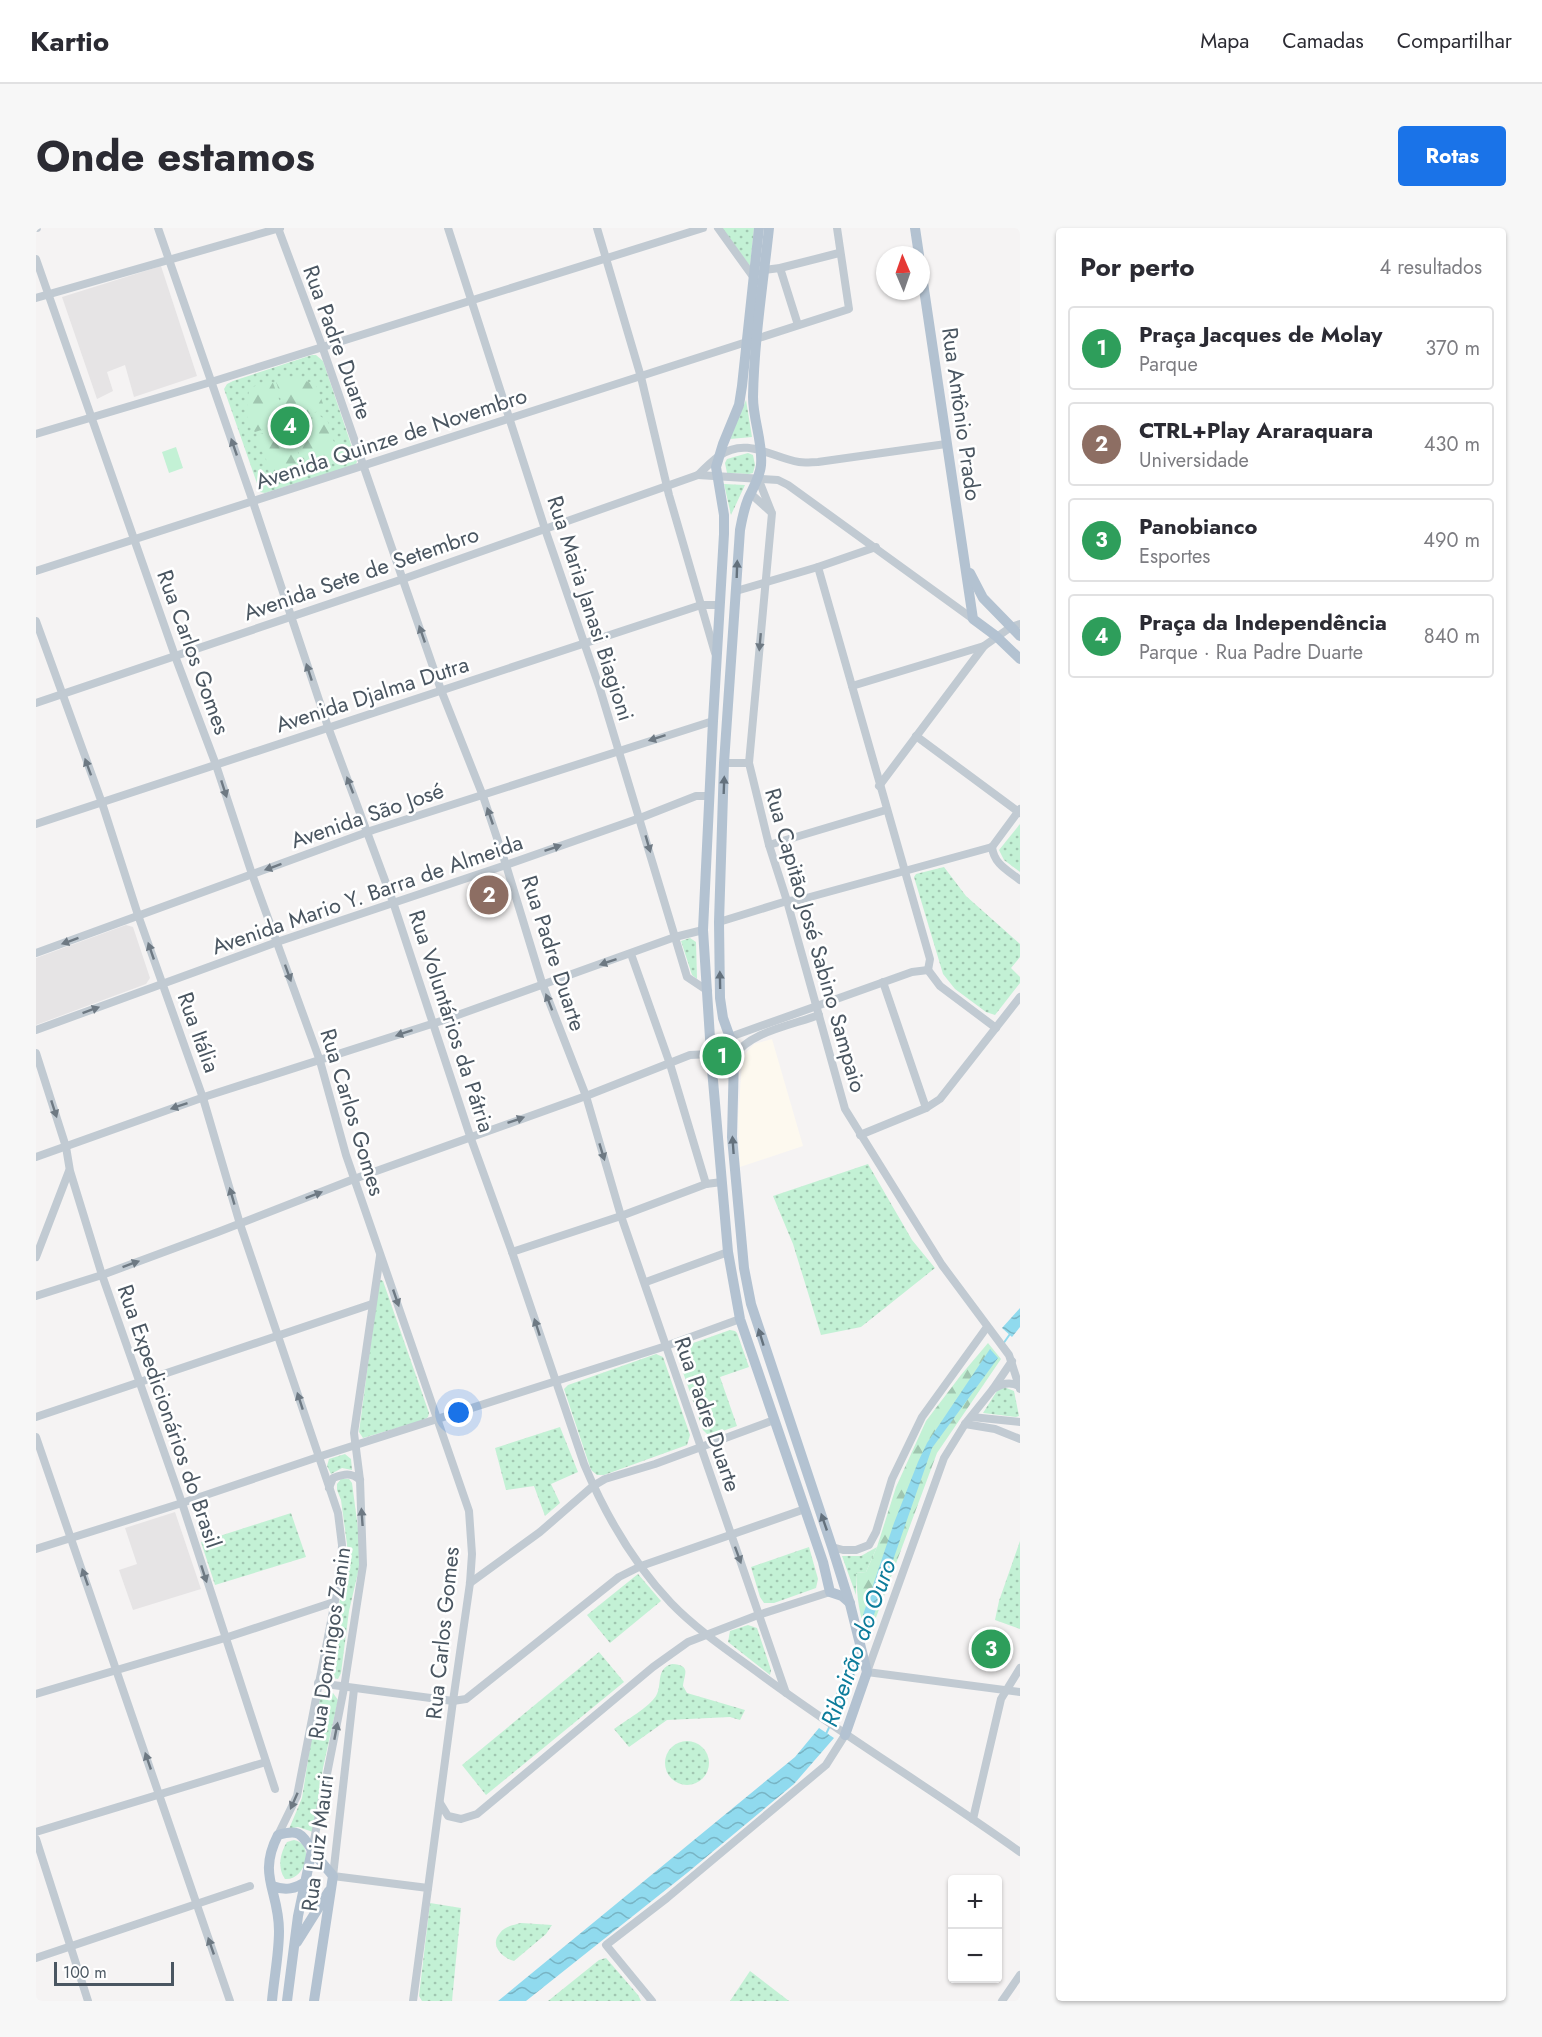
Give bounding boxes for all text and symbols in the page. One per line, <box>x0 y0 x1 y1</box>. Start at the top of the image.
text: Kartio <box>30 21 109 62</box>
text: Mapa <box>1200 26 1249 56</box>
text: Camadas <box>1282 26 1364 56</box>
text: Compartilhar <box>1397 26 1512 56</box>
text: Onde estamos <box>36 126 315 187</box>
button: Rotas <box>1398 126 1506 186</box>
north arrow <box>876 246 930 300</box>
text: Por perto <box>1080 248 1194 286</box>
text: 4 resultados <box>1380 253 1482 282</box>
street label: Rua Padre Duarte <box>295 260 381 424</box>
text: Praça Jacques de Molay <box>1139 318 1382 350</box>
street label: Rua Antônio Prado <box>934 325 990 503</box>
text: 1 <box>1096 334 1107 363</box>
text: 370 m <box>1425 334 1480 363</box>
text: Parque <box>1139 350 1198 379</box>
street label: Avenida Quinze de Novembro <box>251 379 531 497</box>
pin: 4 <box>270 404 310 448</box>
text: CTRL+Play Araraquara <box>1139 414 1373 446</box>
text: 2 <box>1095 430 1108 459</box>
text: 430 m <box>1424 430 1480 459</box>
one-way arrow <box>228 438 238 456</box>
text: Universidade <box>1139 446 1249 475</box>
street label: Rua Maria Janasi Biagioni <box>539 491 643 725</box>
text: Panobianco <box>1139 510 1258 542</box>
street label: Avenida Sete de Setembro <box>239 518 483 628</box>
text: 3 <box>1095 526 1108 555</box>
text: 490 m <box>1423 526 1480 555</box>
text: Esportes <box>1139 542 1210 571</box>
one-way arrow <box>733 560 742 579</box>
street label: Rua Carlos Gomes <box>149 565 239 739</box>
text: Praça da Independência <box>1139 606 1387 638</box>
text: 4 <box>1095 622 1108 651</box>
text: 840 m <box>1424 622 1480 651</box>
one-way arrow <box>416 625 426 643</box>
one-way arrow <box>755 632 765 651</box>
text: Parque · Rua Padre Duarte <box>1139 638 1363 667</box>
street label: Avenida Djalma Dutra <box>271 648 473 740</box>
one-way arrow <box>304 663 314 681</box>
one-way arrow <box>648 734 666 744</box>
one-way arrow <box>83 758 93 776</box>
street label: Avenida São José <box>286 774 448 856</box>
one-way arrow <box>719 775 728 794</box>
one-way arrow <box>345 776 354 794</box>
one-way arrow <box>220 780 229 798</box>
street label: Rua Capitão José Sabino Sampaio <box>757 784 875 1096</box>
one-way arrow <box>484 807 494 825</box>
street label: Avenida Mario Y. Barra de Almeida <box>207 826 527 962</box>
one-way arrow <box>644 835 653 853</box>
one-way arrow <box>544 843 562 853</box>
one-way arrow <box>264 862 282 872</box>
street label: Rua Padre Duarte <box>514 871 594 1035</box>
pin: 2 <box>470 872 508 918</box>
street label: Rua Voluntários da Pátria <box>401 906 503 1136</box>
one-way arrow <box>61 936 79 946</box>
one-way arrow <box>146 942 156 960</box>
one-way arrow <box>599 957 617 967</box>
one-way arrow <box>284 964 294 982</box>
one-way arrow <box>715 970 725 989</box>
street label: Rua Itália <box>170 987 228 1077</box>
one-way arrow <box>544 993 553 1011</box>
one-way arrow <box>82 1004 100 1014</box>
street label: Rua Carlos Gomes <box>312 1024 394 1200</box>
one-way arrow <box>395 1028 413 1038</box>
pin: 1 <box>702 1034 742 1078</box>
one-way arrow <box>50 1100 59 1118</box>
one-way arrow <box>170 1102 188 1112</box>
one-way arrow <box>507 1115 525 1125</box>
one-way arrow <box>728 1135 737 1154</box>
one-way arrow <box>598 1143 607 1161</box>
one-way arrow <box>227 1187 236 1205</box>
one-way arrow <box>305 1190 323 1200</box>
one-way arrow <box>122 1259 140 1268</box>
street label: Rua Expedicionários do Brasil <box>110 1280 230 1552</box>
one-way arrow <box>391 1289 401 1307</box>
one-way arrow <box>532 1318 541 1336</box>
one-way arrow <box>756 1328 765 1346</box>
street label: Rua Padre Duarte <box>667 1332 749 1496</box>
one-way arrow <box>295 1392 304 1410</box>
your location <box>444 1398 473 1427</box>
one-way arrow <box>358 1508 367 1527</box>
one-way arrow <box>818 1513 828 1531</box>
street label: Rua Domingos Zanin <box>300 1545 358 1741</box>
street label: Rua Carlos Gomes <box>417 1545 467 1721</box>
one-way arrow <box>734 1546 744 1564</box>
water label: Ribeirão do Ouro <box>811 1554 905 1732</box>
one-way arrow <box>200 1565 210 1583</box>
one-way arrow <box>79 1568 89 1586</box>
pin: 3 <box>972 1626 1010 1672</box>
one-way arrow <box>332 1721 341 1740</box>
one-way arrow <box>142 1752 152 1770</box>
street label: Rua Luiz Mauri <box>293 1773 341 1913</box>
one-way arrow <box>289 1792 299 1810</box>
map controls <box>948 1875 1002 1983</box>
button: + <box>948 1875 1002 1929</box>
button: − <box>948 1929 1002 1983</box>
one-way arrow <box>205 1937 215 1955</box>
scale bar <box>54 1959 174 1986</box>
text: 100 m <box>63 1961 107 1984</box>

